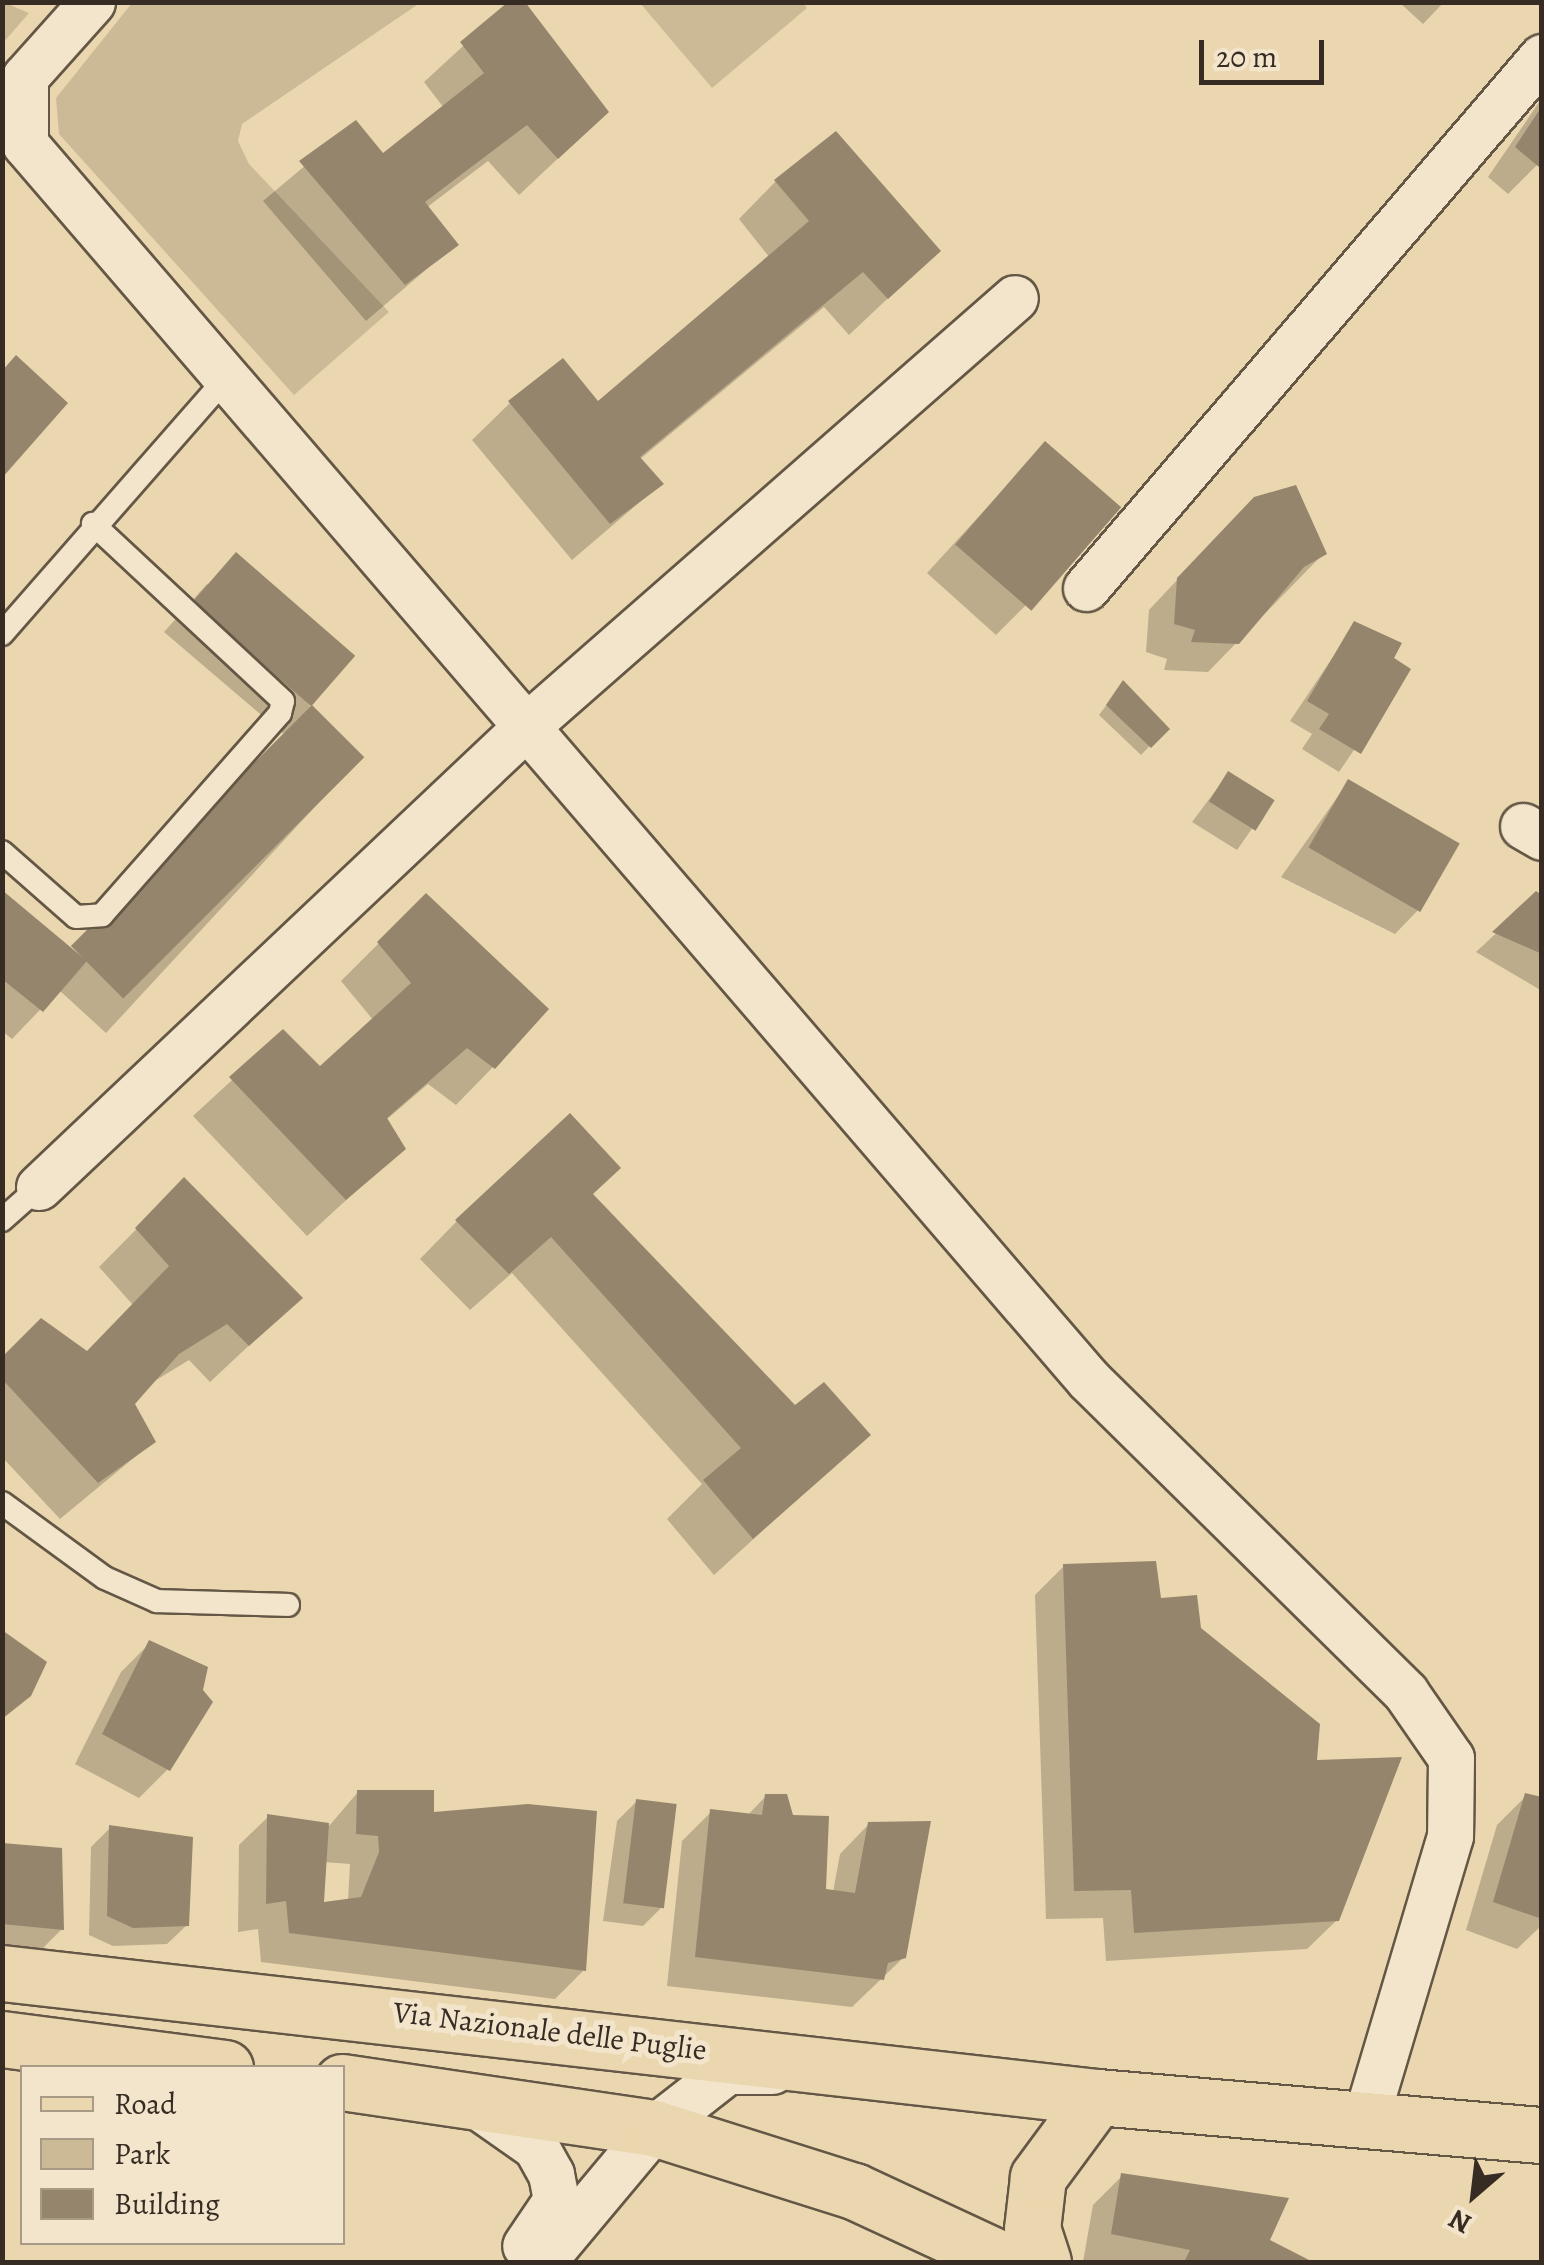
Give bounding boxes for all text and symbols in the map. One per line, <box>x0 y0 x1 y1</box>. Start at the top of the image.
scale bar <box>1204 20 1329 82</box>
text: 20 m <box>1216 37 1277 77</box>
street label: Via Nazionale delle Puglie <box>391 1994 709 2068</box>
legend <box>20 2065 345 2245</box>
text: Road <box>114 2084 176 2124</box>
text: Park <box>114 2134 170 2174</box>
north arrow <box>1424 2145 1524 2245</box>
text: Building <box>114 2184 220 2224</box>
text: N <box>1442 2200 1478 2243</box>

